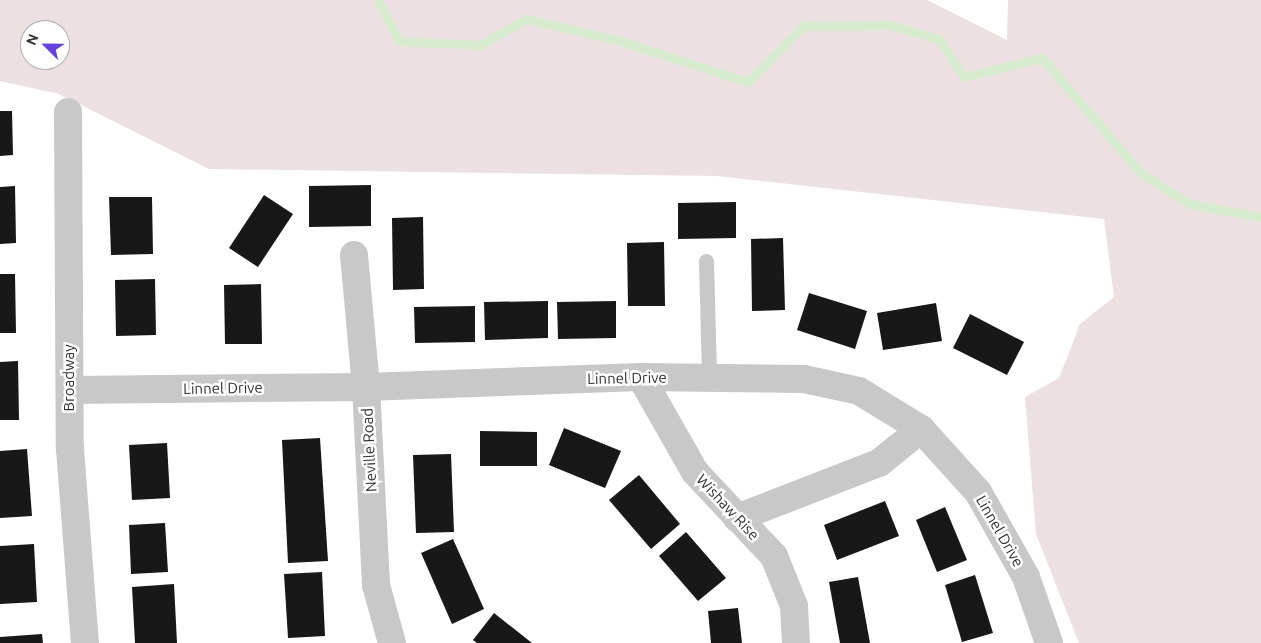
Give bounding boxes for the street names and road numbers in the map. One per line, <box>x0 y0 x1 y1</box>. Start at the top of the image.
street label: Broadway <box>60 344 78 412</box>
street label: Linnel Drive <box>587 368 667 388</box>
street label: Linnel Drive <box>183 378 263 398</box>
street label: Neville Road <box>358 408 380 492</box>
street label: Wishaw Rise <box>693 470 763 544</box>
street label: Linnel Drive <box>972 492 1028 570</box>

